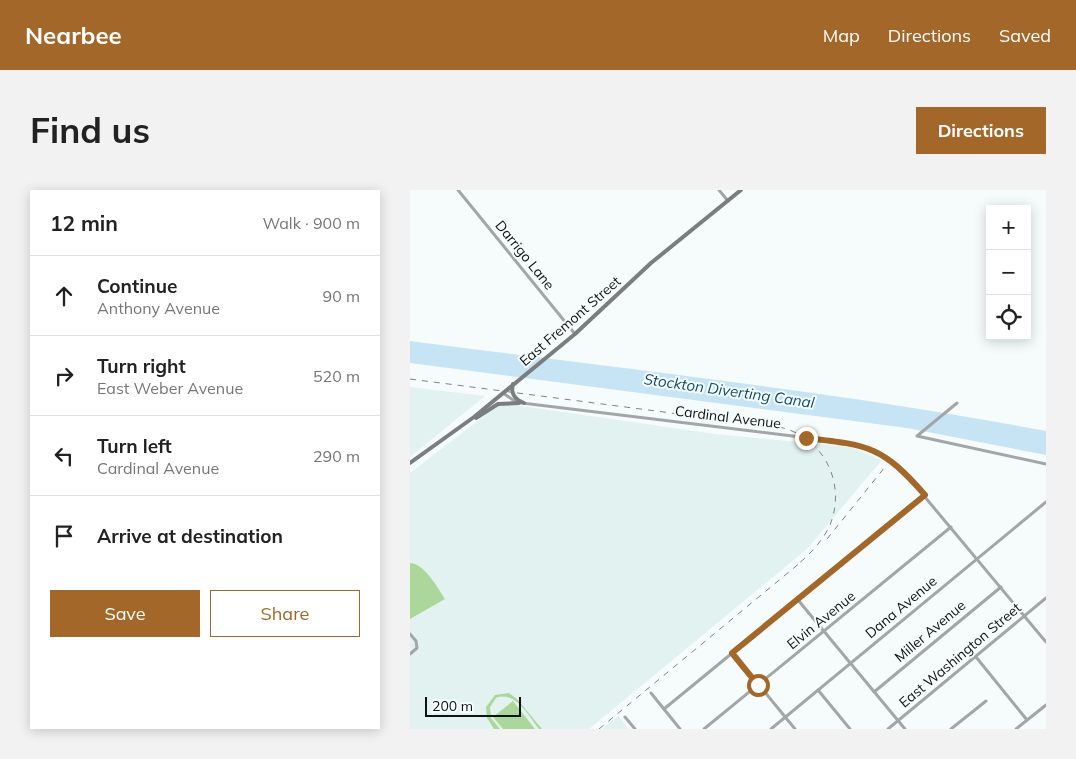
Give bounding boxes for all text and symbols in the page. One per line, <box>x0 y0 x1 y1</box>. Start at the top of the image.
text: Nearbee <box>25 20 122 50</box>
text: Map <box>823 24 860 47</box>
text: Directions <box>888 24 971 47</box>
text: Saved <box>999 24 1051 47</box>
button: Directions <box>916 107 1046 154</box>
text: Find us <box>30 108 150 152</box>
map controls <box>986 205 1031 340</box>
button: + <box>986 205 1031 250</box>
text: 12 min <box>50 210 118 236</box>
text: Walk · 900 m <box>262 213 360 233</box>
street label: Darrigo Lane <box>491 217 559 293</box>
button: − <box>986 250 1031 295</box>
street label: East Fremont Street <box>516 272 624 370</box>
text: Continue <box>97 274 177 298</box>
icon: ahead <box>50 282 78 310</box>
text: 90 m <box>323 286 360 306</box>
button: locate <box>986 295 1031 340</box>
text: Anthony Avenue <box>97 298 220 318</box>
text: Turn right <box>97 354 186 378</box>
icon: right <box>50 362 78 390</box>
text: 520 m <box>313 366 360 386</box>
water label: Stockton Diverting Canal <box>643 369 816 412</box>
text: East Weber Avenue <box>97 378 243 398</box>
street label: Cardinal Avenue <box>674 402 782 432</box>
route end <box>795 427 818 450</box>
text: Turn left <box>97 434 172 458</box>
icon: left <box>50 442 78 470</box>
text: 290 m <box>313 446 360 466</box>
text: Cardinal Avenue <box>97 458 219 478</box>
icon: arrive <box>50 522 78 550</box>
text: Arrive at destination <box>97 524 283 548</box>
street label: Dana Avenue <box>862 572 940 642</box>
street label: Elvin Avenue <box>783 587 859 653</box>
button: Save <box>50 590 200 637</box>
button: Share <box>210 590 360 637</box>
street label: Miller Avenue <box>891 596 969 666</box>
street label: East Washington Street <box>895 599 1025 711</box>
route start <box>747 674 770 697</box>
scale bar <box>425 694 521 717</box>
text: 200 m <box>432 697 473 715</box>

